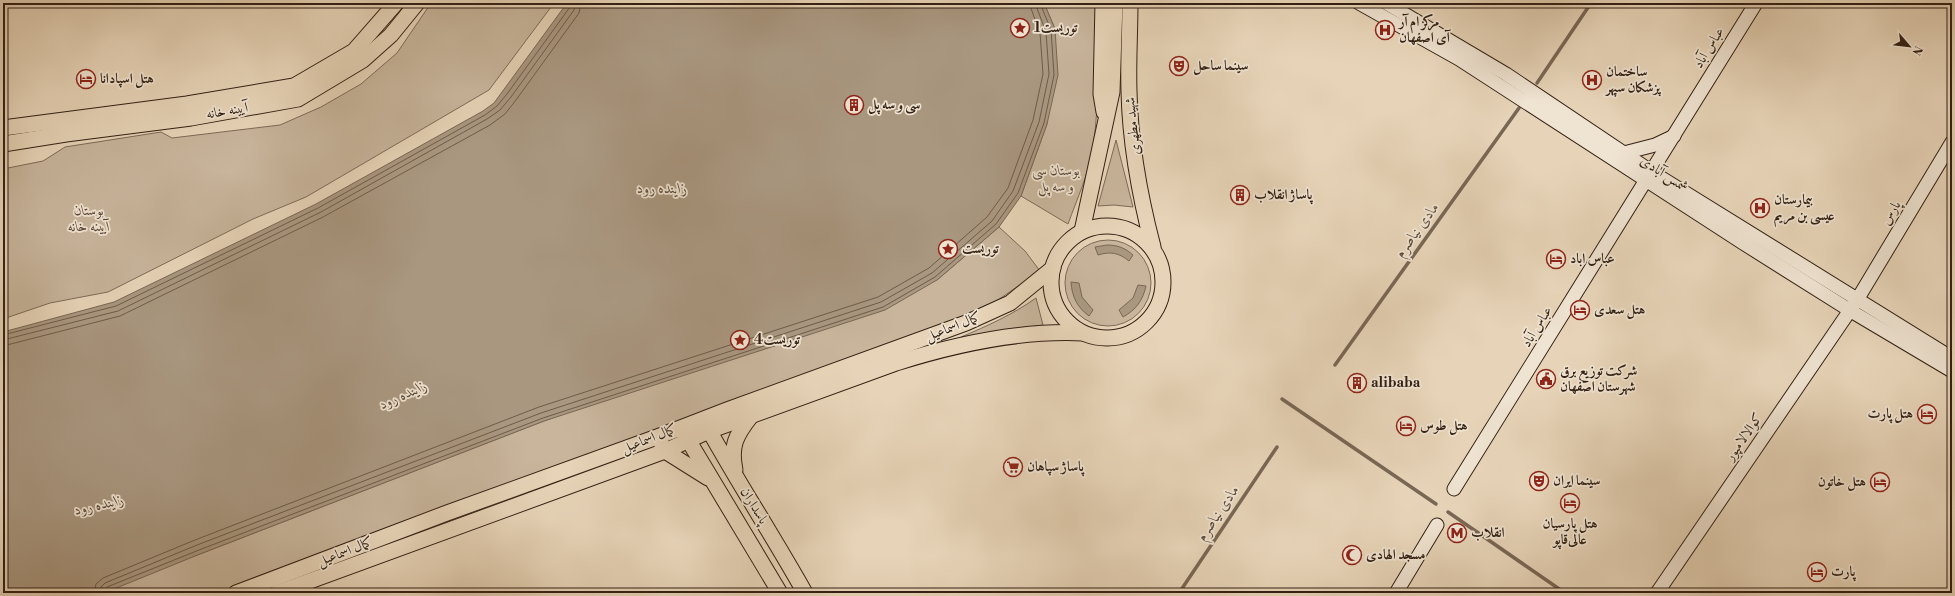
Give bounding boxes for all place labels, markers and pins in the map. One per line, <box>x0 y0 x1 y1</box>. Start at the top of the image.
place label: مرکز ام آر آی اصفهان <box>1397 13 1452 47</box>
place icon: توریست1 <box>1009 17 1031 39</box>
place label: توریست1 <box>1034 19 1078 37</box>
hospital icon: مرکز ام آر آی اصفهان <box>1374 19 1396 41</box>
theatre icon: سینما ساحل <box>1168 55 1190 77</box>
place label: سینما ساحل <box>1193 57 1248 75</box>
place label: ساختمان پزشکان سپهر <box>1604 63 1662 97</box>
hotel icon: هتل اسپادانا <box>75 68 97 90</box>
hospital icon: ساختمان پزشکان سپهر <box>1581 69 1603 91</box>
place label: هتل اسپادانا <box>100 70 154 88</box>
building icon: سی و سه پل <box>843 94 865 116</box>
place label: سی و سه پل <box>868 96 920 115</box>
building icon: پاساژ انقلاب <box>1229 184 1251 206</box>
place label: پاساژ انقلاب <box>1254 186 1314 205</box>
place label: بیمارستان عیسی بن مریم <box>1774 191 1835 228</box>
hospital icon: بیمارستان عیسی بن مریم <box>1749 197 1771 219</box>
place icon: توریست <box>937 238 959 260</box>
place label: توریست <box>962 240 999 258</box>
hotel icon: عباس اباد <box>1545 248 1567 270</box>
place label: عباس اباد <box>1570 250 1615 268</box>
hotel icon: هتل سعدی <box>1569 299 1591 321</box>
place label: هتل سعدی <box>1594 301 1645 319</box>
place icon: توریست4 <box>729 329 751 351</box>
place label: توریست4 <box>754 331 800 349</box>
place label: شرکت توزیع برق شهرستان اصفهان <box>1560 362 1637 396</box>
public building icon: شرکت توزیع برق شهرستان اصفهان <box>1535 368 1557 390</box>
building icon: alibaba <box>1346 372 1368 394</box>
place label: alibaba <box>1371 374 1421 392</box>
hotel icon: هتل پارت <box>1916 403 1938 425</box>
place label: هتل پارت <box>1868 405 1913 424</box>
hotel icon: هتل طوس <box>1395 415 1417 437</box>
place label: هتل طوس <box>1420 417 1468 435</box>
supermarket icon: پاساژ سپاهان <box>1002 456 1024 478</box>
place label: پاساژ سپاهان <box>1027 458 1085 477</box>
theatre icon: سینما ایران <box>1528 470 1550 492</box>
hotel icon: هتل خاتون <box>1869 471 1891 493</box>
place label: سینما ایران <box>1553 472 1601 490</box>
place label: هتل خاتون <box>1818 473 1866 491</box>
hotel icon: هتل پارسیان عالی‌قاپو <box>1559 492 1581 514</box>
place label: هتل پارسیان عالی‌قاپو <box>1542 515 1598 550</box>
metro station icon: انقلاب <box>1446 522 1468 544</box>
place label: انقلاب <box>1471 524 1505 542</box>
mosque icon: مسجد الهادی <box>1341 544 1363 566</box>
place label: مسجد الهادی <box>1366 546 1425 564</box>
hotel icon: پارت <box>1806 561 1828 583</box>
place label: پارت <box>1831 563 1857 582</box>

